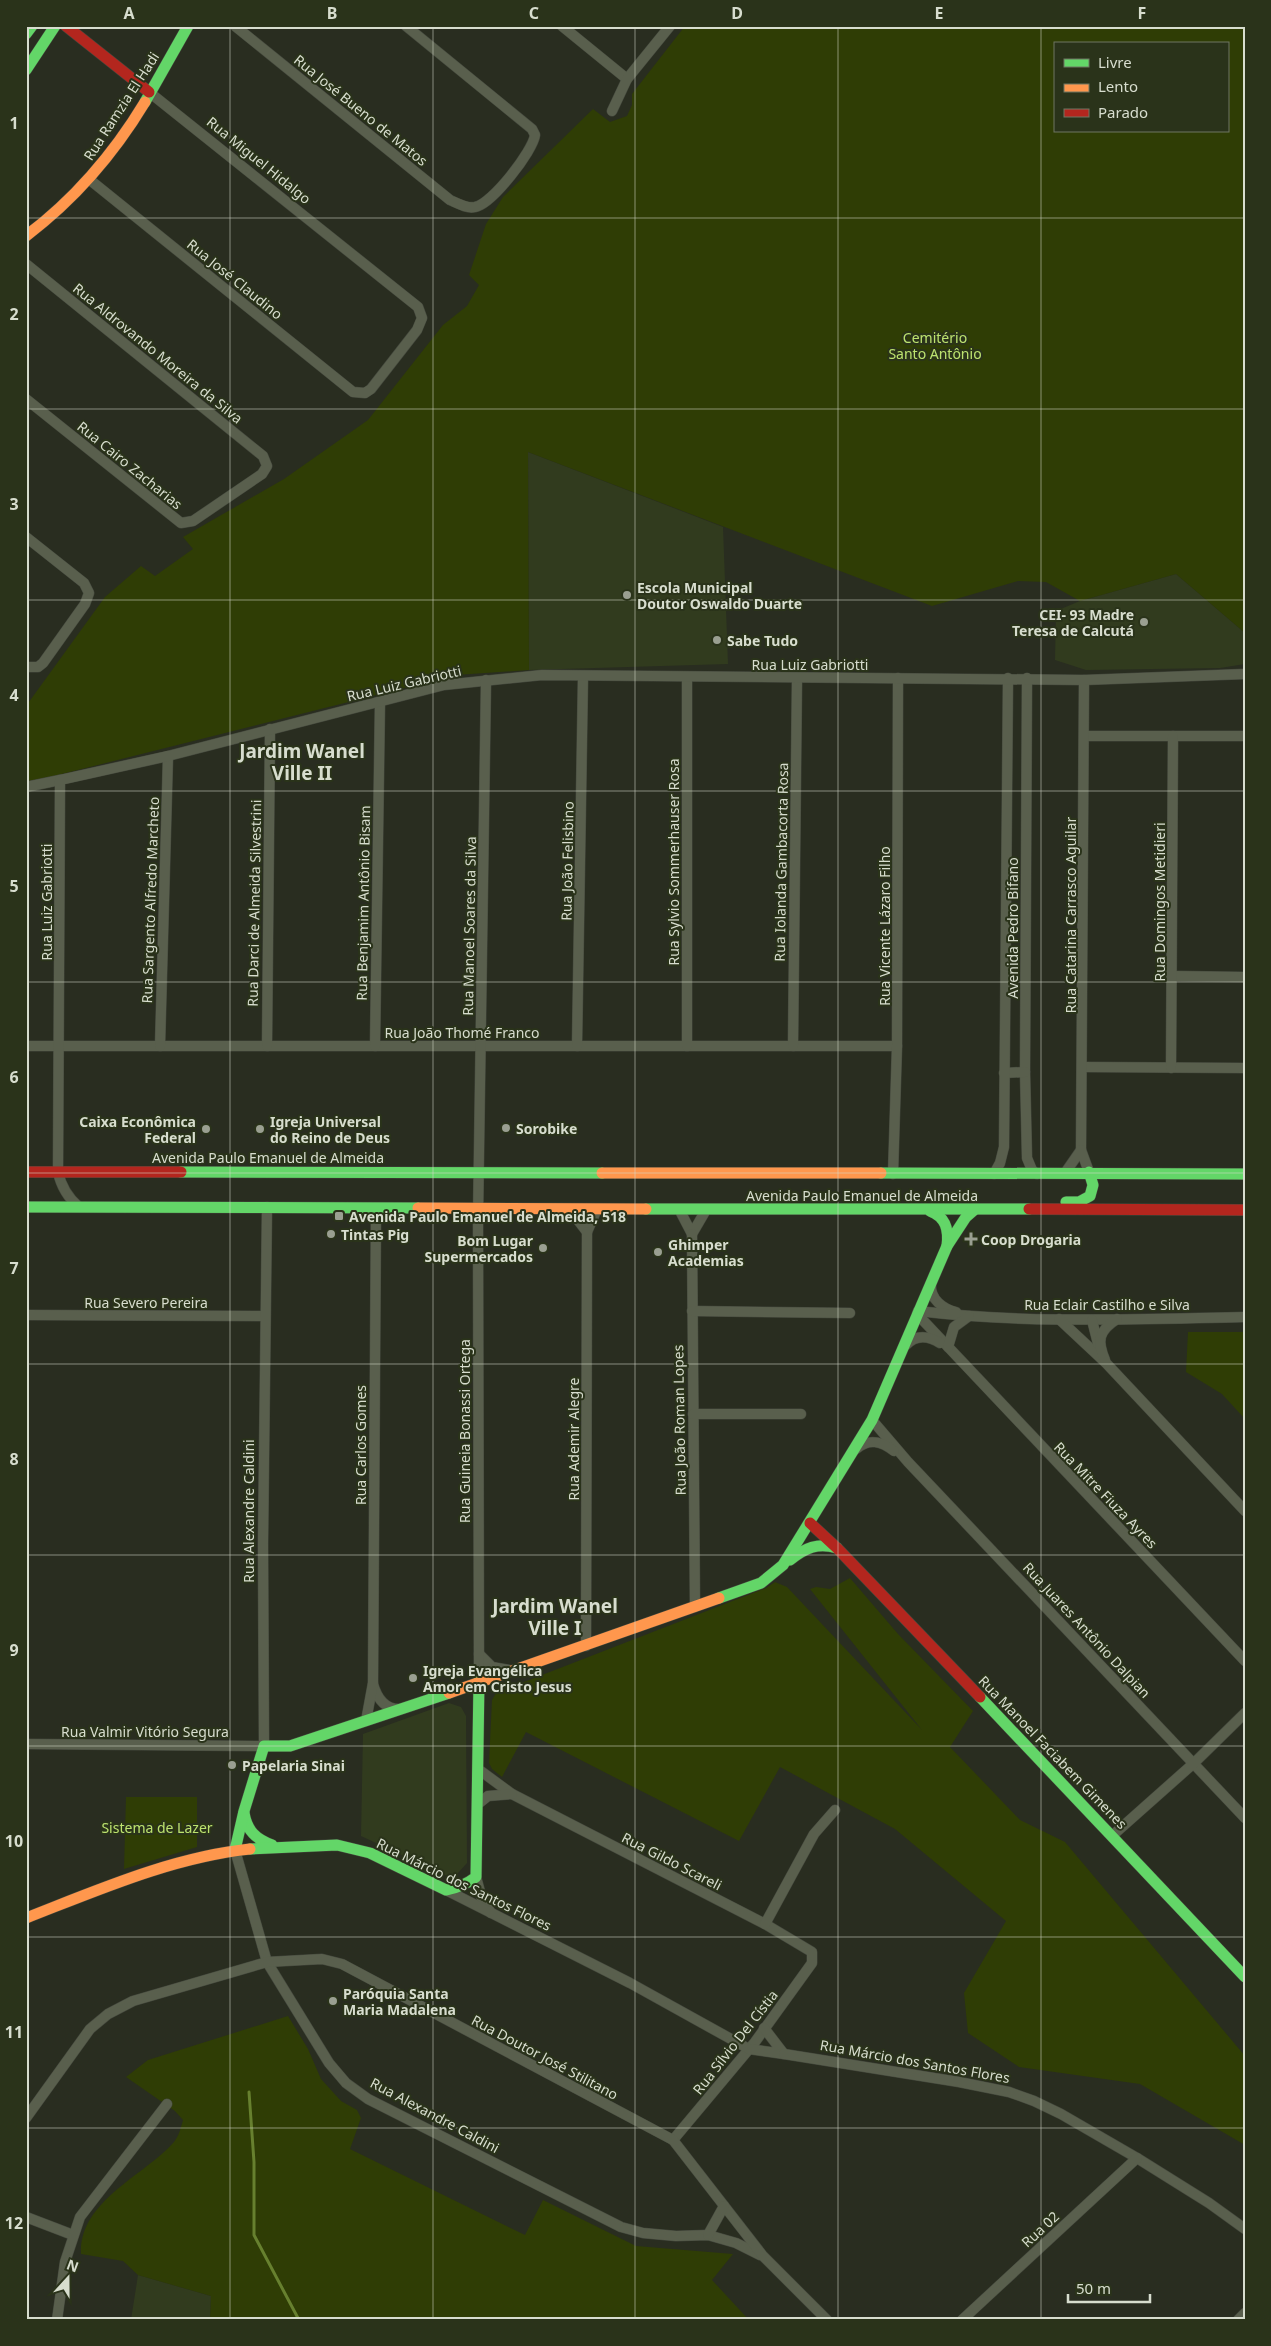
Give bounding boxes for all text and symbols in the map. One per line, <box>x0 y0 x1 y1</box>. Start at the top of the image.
text: A <box>123 2 135 24</box>
text: B <box>327 2 337 24</box>
text: C <box>529 2 539 24</box>
text: D <box>731 2 743 24</box>
text: E <box>935 2 944 24</box>
text: F <box>1138 2 1146 24</box>
legend <box>1054 42 1228 132</box>
street label: Rua Ramzia El Hadi <box>79 48 163 164</box>
street label: Rua José Bueno de Matos <box>290 50 432 170</box>
text: Livre <box>1098 52 1132 72</box>
text: Lento <box>1098 76 1138 96</box>
text: Parado <box>1098 102 1148 122</box>
text: 1 <box>9 112 19 134</box>
street label: Rua Miguel Hidalgo <box>203 112 315 208</box>
street label: Rua José Claudino <box>183 235 287 323</box>
street label: Rua Aldrovando Moreira da Silva <box>69 279 247 427</box>
text: 2 <box>9 303 19 325</box>
park label: Cemitério Santo Antônio <box>888 328 982 363</box>
street label: Rua Cairo Zacharias <box>74 417 187 513</box>
text: 3 <box>9 493 19 515</box>
place label: Escola Municipal Doutor Oswaldo Duarte <box>637 578 802 613</box>
marker: Escola Municipal Doutor Oswaldo Duarte <box>621 589 633 601</box>
place label: CEI- 93 Madre Teresa de Calcutá <box>1012 605 1134 640</box>
marker: CEI- 93 Madre Teresa de Calcutá <box>1138 616 1150 628</box>
place label: Sabe Tudo <box>727 631 798 650</box>
marker: Sabe Tudo <box>711 634 723 646</box>
street label: Rua Luiz Gabriotti <box>752 655 868 674</box>
street label: Rua Luiz Gabriotti <box>345 661 463 705</box>
text: 4 <box>9 684 19 706</box>
district label: Jardim Wanel Ville II <box>237 738 365 786</box>
street label: Rua Sylvio Sommerhauser Rosa <box>664 758 683 966</box>
street label: Rua Iolanda Gambacorta Rosa <box>770 762 792 962</box>
street label: Rua Sargento Alfredo Marcheto <box>137 796 163 1004</box>
street label: Rua Darci de Almeida Silvestrini <box>243 799 265 1007</box>
street label: Rua João Felisbino <box>556 801 578 921</box>
street label: Rua Benjamim Antônio Bisam <box>352 805 374 1001</box>
street label: Rua Catarina Carrasco Aguilar <box>1061 817 1080 1013</box>
street label: Rua Domingos Metidieri <box>1150 822 1169 982</box>
street label: Rua Manoel Soares da Silva <box>458 836 480 1016</box>
street label: Rua Luiz Gabriotti <box>37 844 56 960</box>
street label: Rua Vicente Lázaro Filho <box>875 846 894 1006</box>
street label: Avenida Pedro Bifano <box>1003 857 1022 999</box>
text: 5 <box>9 875 19 897</box>
street label: Rua João Thomé Franco <box>384 1023 540 1042</box>
text: 6 <box>9 1066 19 1088</box>
place label: Caixa Econômica Federal <box>79 1112 196 1147</box>
place label: Igreja Universal do Reino de Deus <box>270 1112 390 1147</box>
place label: Sorobike <box>516 1119 577 1138</box>
marker: Sorobike <box>500 1122 512 1134</box>
marker: Caixa Econômica Federal <box>200 1123 212 1135</box>
marker: Igreja Universal do Reino de Deus <box>254 1123 266 1135</box>
street label: Avenida Paulo Emanuel de Almeida <box>152 1148 384 1167</box>
street label: Avenida Paulo Emanuel de Almeida <box>746 1186 978 1205</box>
place label: Avenida Paulo Emanuel de Almeida, 518 <box>349 1207 626 1226</box>
marker: Avenida Paulo Emanuel de Almeida, 518 <box>333 1210 345 1222</box>
place label: Tintas Pig <box>341 1225 409 1244</box>
marker: Tintas Pig <box>325 1228 337 1240</box>
place label: Coop Drogaria <box>981 1230 1081 1249</box>
place label: Bom Lugar Supermercados <box>425 1231 534 1266</box>
marker: Coop Drogaria <box>965 1233 977 1245</box>
place label: Ghimper Academias <box>668 1235 744 1270</box>
marker: Bom Lugar Supermercados <box>537 1242 549 1254</box>
marker: Ghimper Academias <box>652 1246 664 1258</box>
text: 7 <box>9 1257 19 1279</box>
street label: Rua Severo Pereira <box>84 1293 208 1312</box>
street label: Rua Eclair Castilho e Silva <box>1024 1295 1190 1314</box>
street label: Rua Guineia Bonassi Ortega <box>455 1339 474 1523</box>
street label: Rua João Roman Lopes <box>668 1344 690 1495</box>
street label: Rua Ademir Alegre <box>564 1377 583 1500</box>
street label: Rua Carlos Gomes <box>351 1385 370 1505</box>
street label: Rua Mitre Fiuza Ayres <box>1050 1438 1162 1553</box>
street label: Rua Alexandre Caldini <box>239 1439 258 1583</box>
text: 8 <box>9 1448 19 1470</box>
street label: Rua Juares Antônio Dalpian <box>1019 1558 1155 1702</box>
district label: Jardim Wanel Ville I <box>490 1593 618 1641</box>
text: 9 <box>9 1639 19 1661</box>
place label: Igreja Evangélica Amor em Cristo Jesus <box>423 1661 572 1696</box>
street label: Rua Manoel Faciabem Gimenes <box>975 1671 1132 1833</box>
marker: Igreja Evangélica Amor em Cristo Jesus <box>407 1672 419 1684</box>
street label: Rua Valmir Vitório Segura <box>61 1722 229 1741</box>
place label: Papelaria Sinai <box>242 1756 345 1775</box>
marker: Papelaria Sinai <box>226 1759 238 1771</box>
park label: Sistema de Lazer <box>101 1818 213 1837</box>
street label: Rua Gildo Scareli <box>619 1828 725 1894</box>
text: 10 <box>5 1830 23 1852</box>
street label: Rua Márcio dos Santos Flores <box>373 1833 555 1935</box>
place label: Paróquia Santa Maria Madalena <box>343 1984 456 2019</box>
street label: Rua Sílvio Del Cístia <box>688 1986 782 2098</box>
marker: Paróquia Santa Maria Madalena <box>327 1995 339 2007</box>
street label: Rua Doutor José Stilitano <box>468 2010 622 2104</box>
text: 11 <box>5 2021 23 2043</box>
street label: Rua Márcio dos Santos Flores <box>819 2035 1012 2087</box>
street label: Rua Alexandre Caldini <box>367 2073 503 2157</box>
street label: Rua 02 <box>1017 2207 1063 2251</box>
text: 12 <box>5 2212 23 2234</box>
north arrow <box>42 2254 92 2304</box>
text: N <box>64 2254 82 2276</box>
scale bar <box>1068 2271 1151 2303</box>
text: 50 m <box>1076 2278 1111 2298</box>

